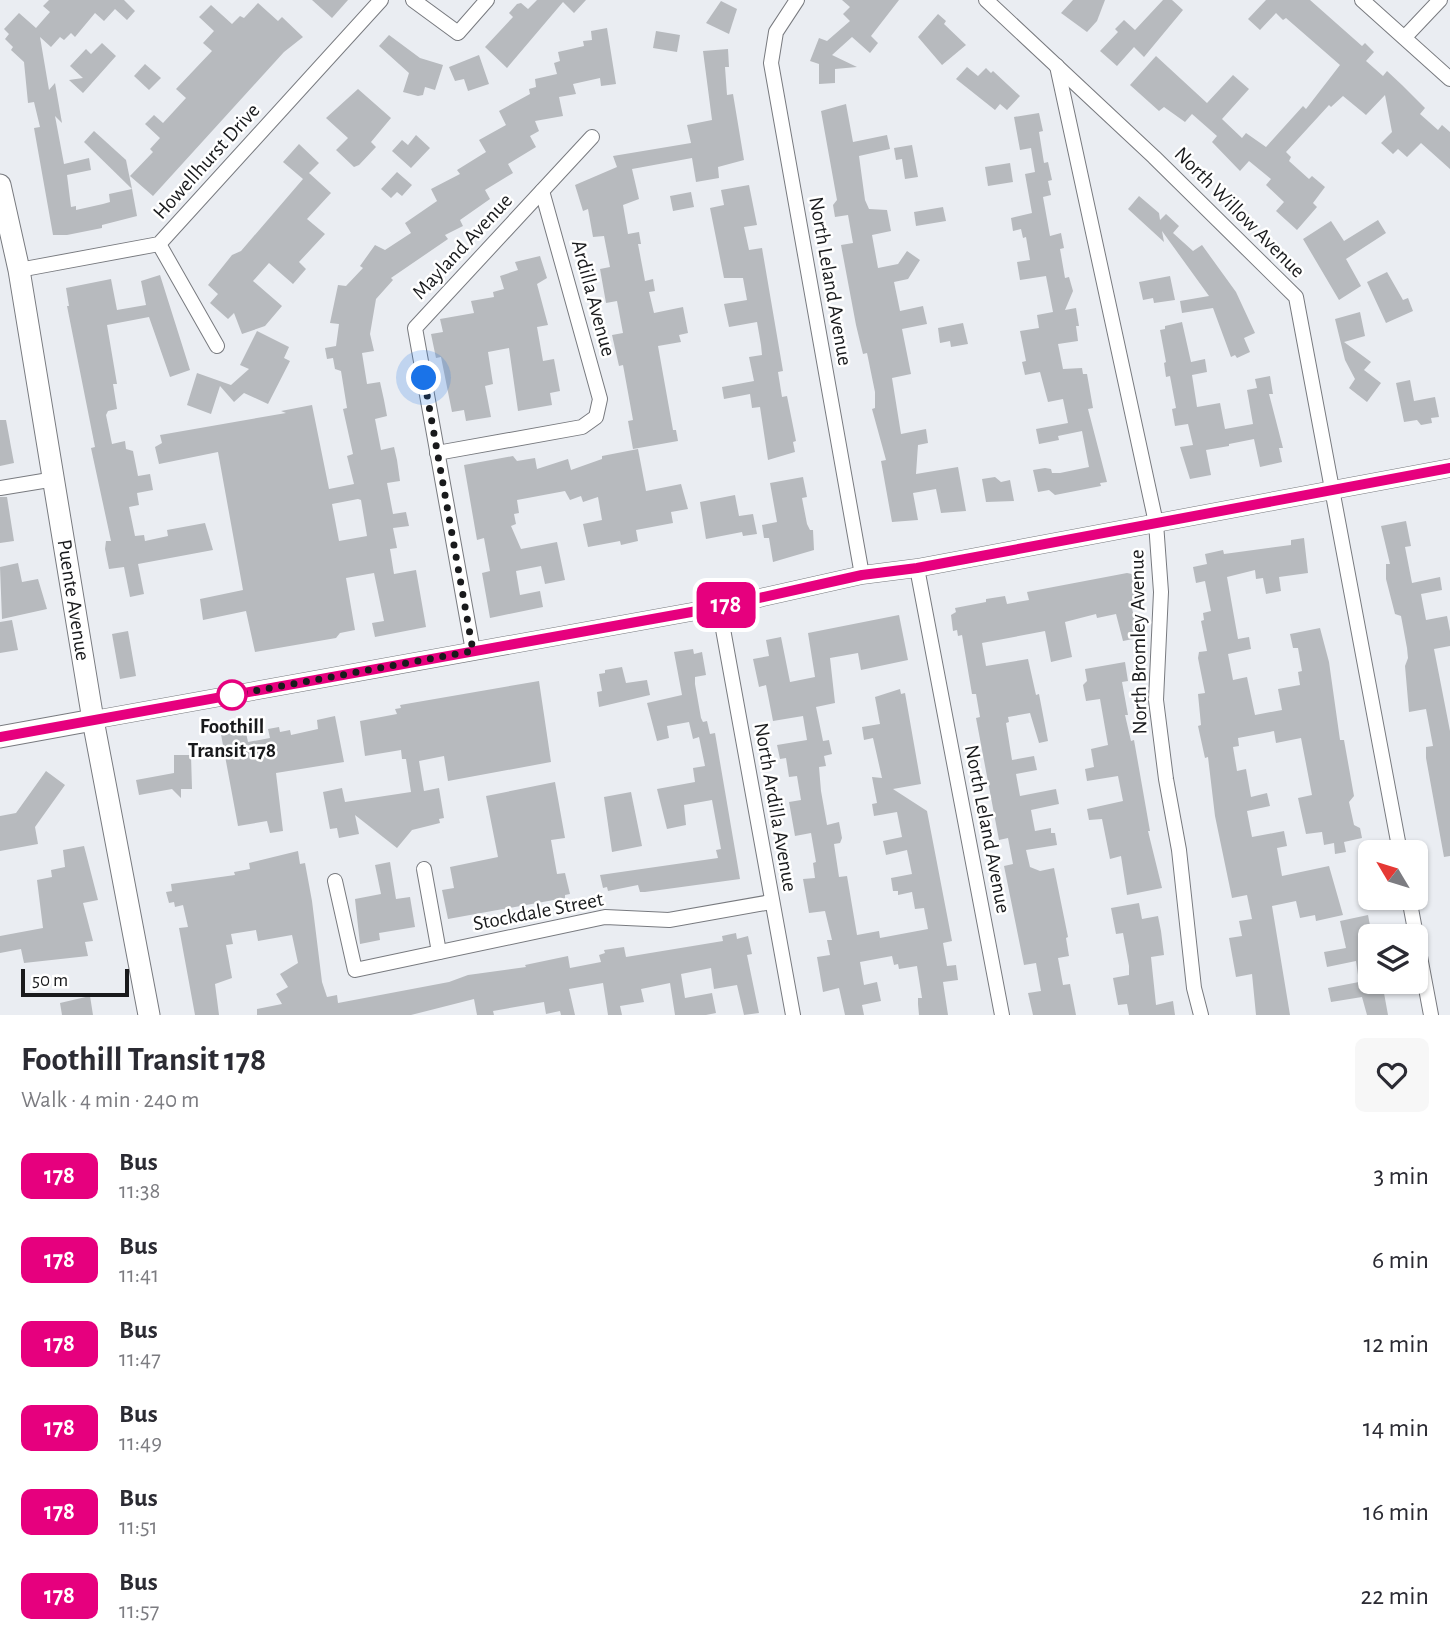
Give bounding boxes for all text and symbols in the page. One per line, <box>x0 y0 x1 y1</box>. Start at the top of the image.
street label: Howellhurst Drive <box>149 99 264 223</box>
street label: North Willow Avenue <box>1170 143 1309 282</box>
street label: Mayland Avenue <box>408 190 516 303</box>
street label: North Leland Avenue <box>805 195 856 367</box>
street label: Ardilla Avenue <box>568 238 619 359</box>
your location <box>406 360 441 395</box>
street label: Puente Avenue <box>54 538 93 662</box>
street label: North Bromley Avenue <box>1126 549 1151 735</box>
line badge: 178 <box>686 582 766 628</box>
text: 178 <box>711 593 741 617</box>
marker: Foothill Transit 178 <box>217 680 247 710</box>
place label: Foothill Transit 178 <box>188 716 276 761</box>
street label: North Ardilla Avenue <box>750 721 801 893</box>
street label: North Leland Avenue <box>961 743 1014 915</box>
north arrow <box>1358 840 1428 910</box>
map controls <box>1358 840 1428 994</box>
street label: Stockdale Street <box>471 889 605 934</box>
button: layers <box>1358 924 1428 994</box>
scale bar <box>21 966 130 998</box>
text: 50 m <box>32 971 68 990</box>
button: heart <box>1355 1038 1429 1112</box>
text: Foothill Transit 178 <box>21 1044 266 1077</box>
text: Walk · 4 min · 240 m <box>21 1089 199 1112</box>
text: Bus <box>119 1149 158 1175</box>
text: 3 min <box>1373 1163 1429 1189</box>
text: 178 <box>44 1164 75 1188</box>
text: 11:38 <box>119 1180 160 1203</box>
text: Bus <box>119 1233 158 1259</box>
text: 6 min <box>1372 1247 1429 1273</box>
text: 178 <box>44 1248 75 1272</box>
text: 11:41 <box>119 1264 159 1287</box>
text: Bus <box>119 1317 158 1343</box>
text: 12 min <box>1363 1331 1429 1357</box>
text: 178 <box>44 1332 75 1356</box>
text: 11:47 <box>119 1348 161 1371</box>
text: Bus <box>119 1401 158 1427</box>
text: 14 min <box>1363 1415 1429 1441</box>
text: 178 <box>44 1416 75 1440</box>
text: 11:49 <box>119 1432 162 1455</box>
text: Bus <box>119 1485 158 1511</box>
text: 16 min <box>1363 1499 1429 1525</box>
text: 178 <box>44 1500 75 1524</box>
text: 11:51 <box>119 1516 158 1539</box>
text: Bus <box>119 1569 158 1595</box>
text: 22 min <box>1361 1583 1429 1609</box>
text: 178 <box>44 1584 75 1608</box>
text: 11:57 <box>119 1600 159 1623</box>

